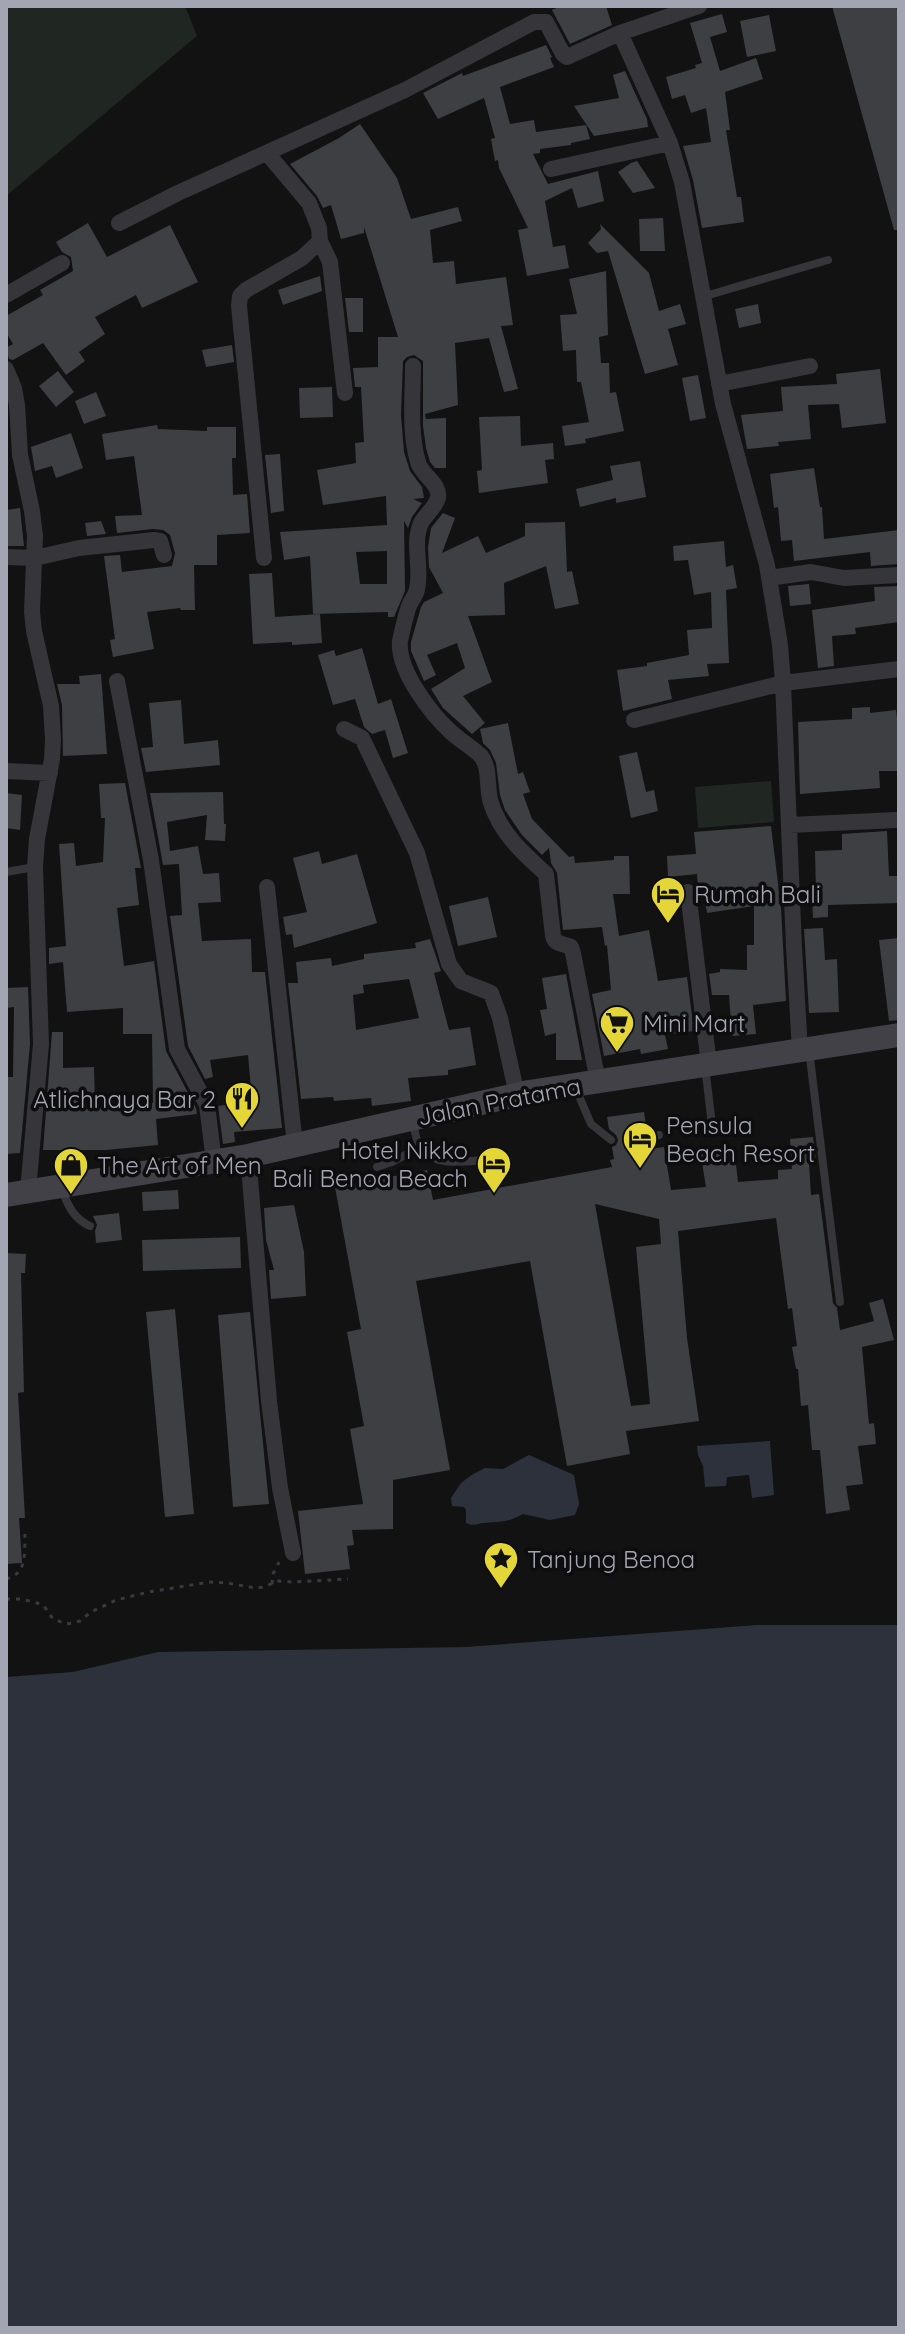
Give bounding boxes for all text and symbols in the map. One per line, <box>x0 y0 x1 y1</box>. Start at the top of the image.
hotel icon: Rumah Bali <box>649 875 687 925</box>
place label: Rumah Bali <box>694 879 821 909</box>
supermarket icon: Mini Mart <box>598 1004 636 1054</box>
place label: Mini Mart <box>643 1008 745 1038</box>
street label: Jalan Pratama <box>415 1070 583 1132</box>
restaurant icon: Atlichnaya Bar 2 <box>223 1080 261 1130</box>
place label: Atlichnaya Bar 2 <box>33 1084 216 1114</box>
place label: Pensula Beach Resort <box>666 1110 815 1168</box>
hotel icon: Pensula Beach Resort <box>621 1120 659 1170</box>
place label: Hotel Nikko Bali Benoa Beach <box>272 1135 468 1193</box>
hotel icon: Hotel Nikko Bali Benoa Beach <box>475 1145 513 1195</box>
shop icon: The Art of Men <box>52 1146 90 1196</box>
place label: The Art of Men <box>97 1150 262 1180</box>
place icon: Tanjung Benoa <box>482 1540 520 1590</box>
place label: Tanjung Benoa <box>527 1544 695 1574</box>

